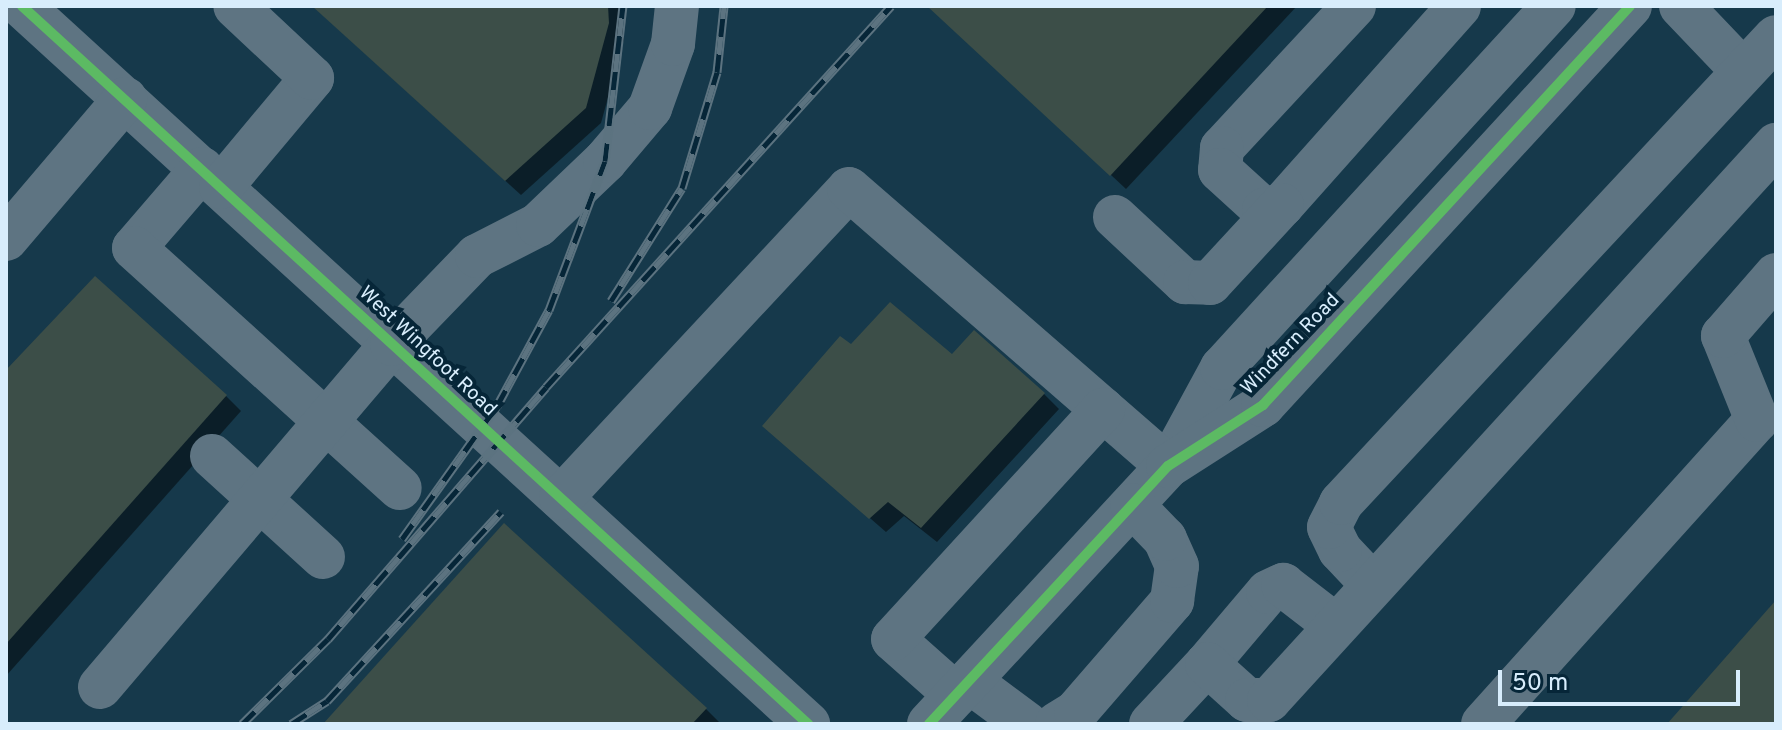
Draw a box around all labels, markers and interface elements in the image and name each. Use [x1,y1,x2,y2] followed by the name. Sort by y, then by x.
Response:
[353,282,501,422] street label: West Wingfoot Road
[1237,289,1345,401] street label: Windfern Road
[1502,654,1744,704] scale bar
[1512,669,1568,699] text: 50 m

